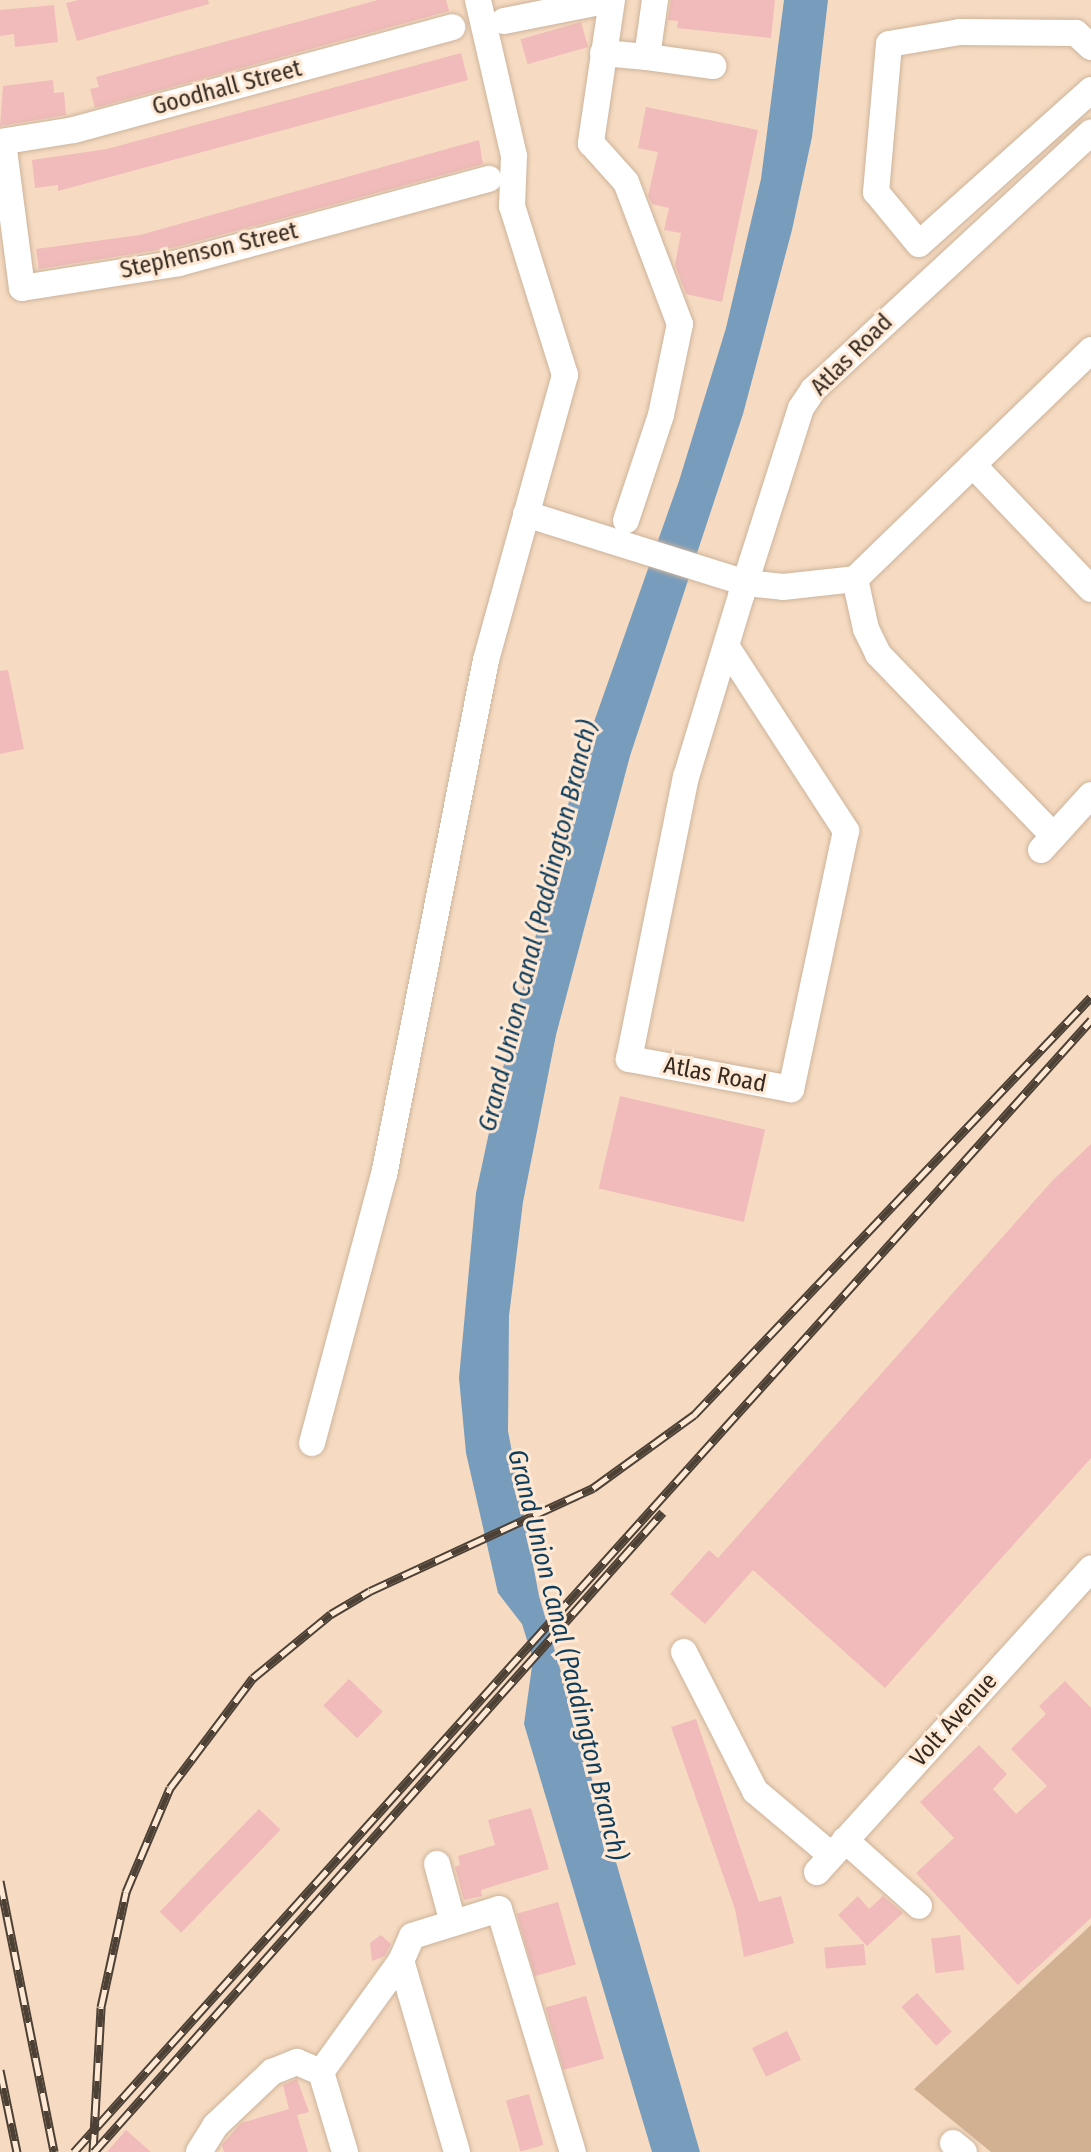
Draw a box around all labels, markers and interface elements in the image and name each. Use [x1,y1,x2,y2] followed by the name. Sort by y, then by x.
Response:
[149,54,305,122] street label: Goodhall Street
[117,217,301,285] street label: Stephenson Street
[805,308,899,402] street label: Atlas Road
[472,717,604,1135] water label: Grand Union Canal (Paddington Branch)
[661,1051,769,1099] street label: Atlas Road
[501,1446,633,1864] water label: Grand Union Canal (Paddington Branch)
[904,1667,1004,1773] street label: Volt Avenue

